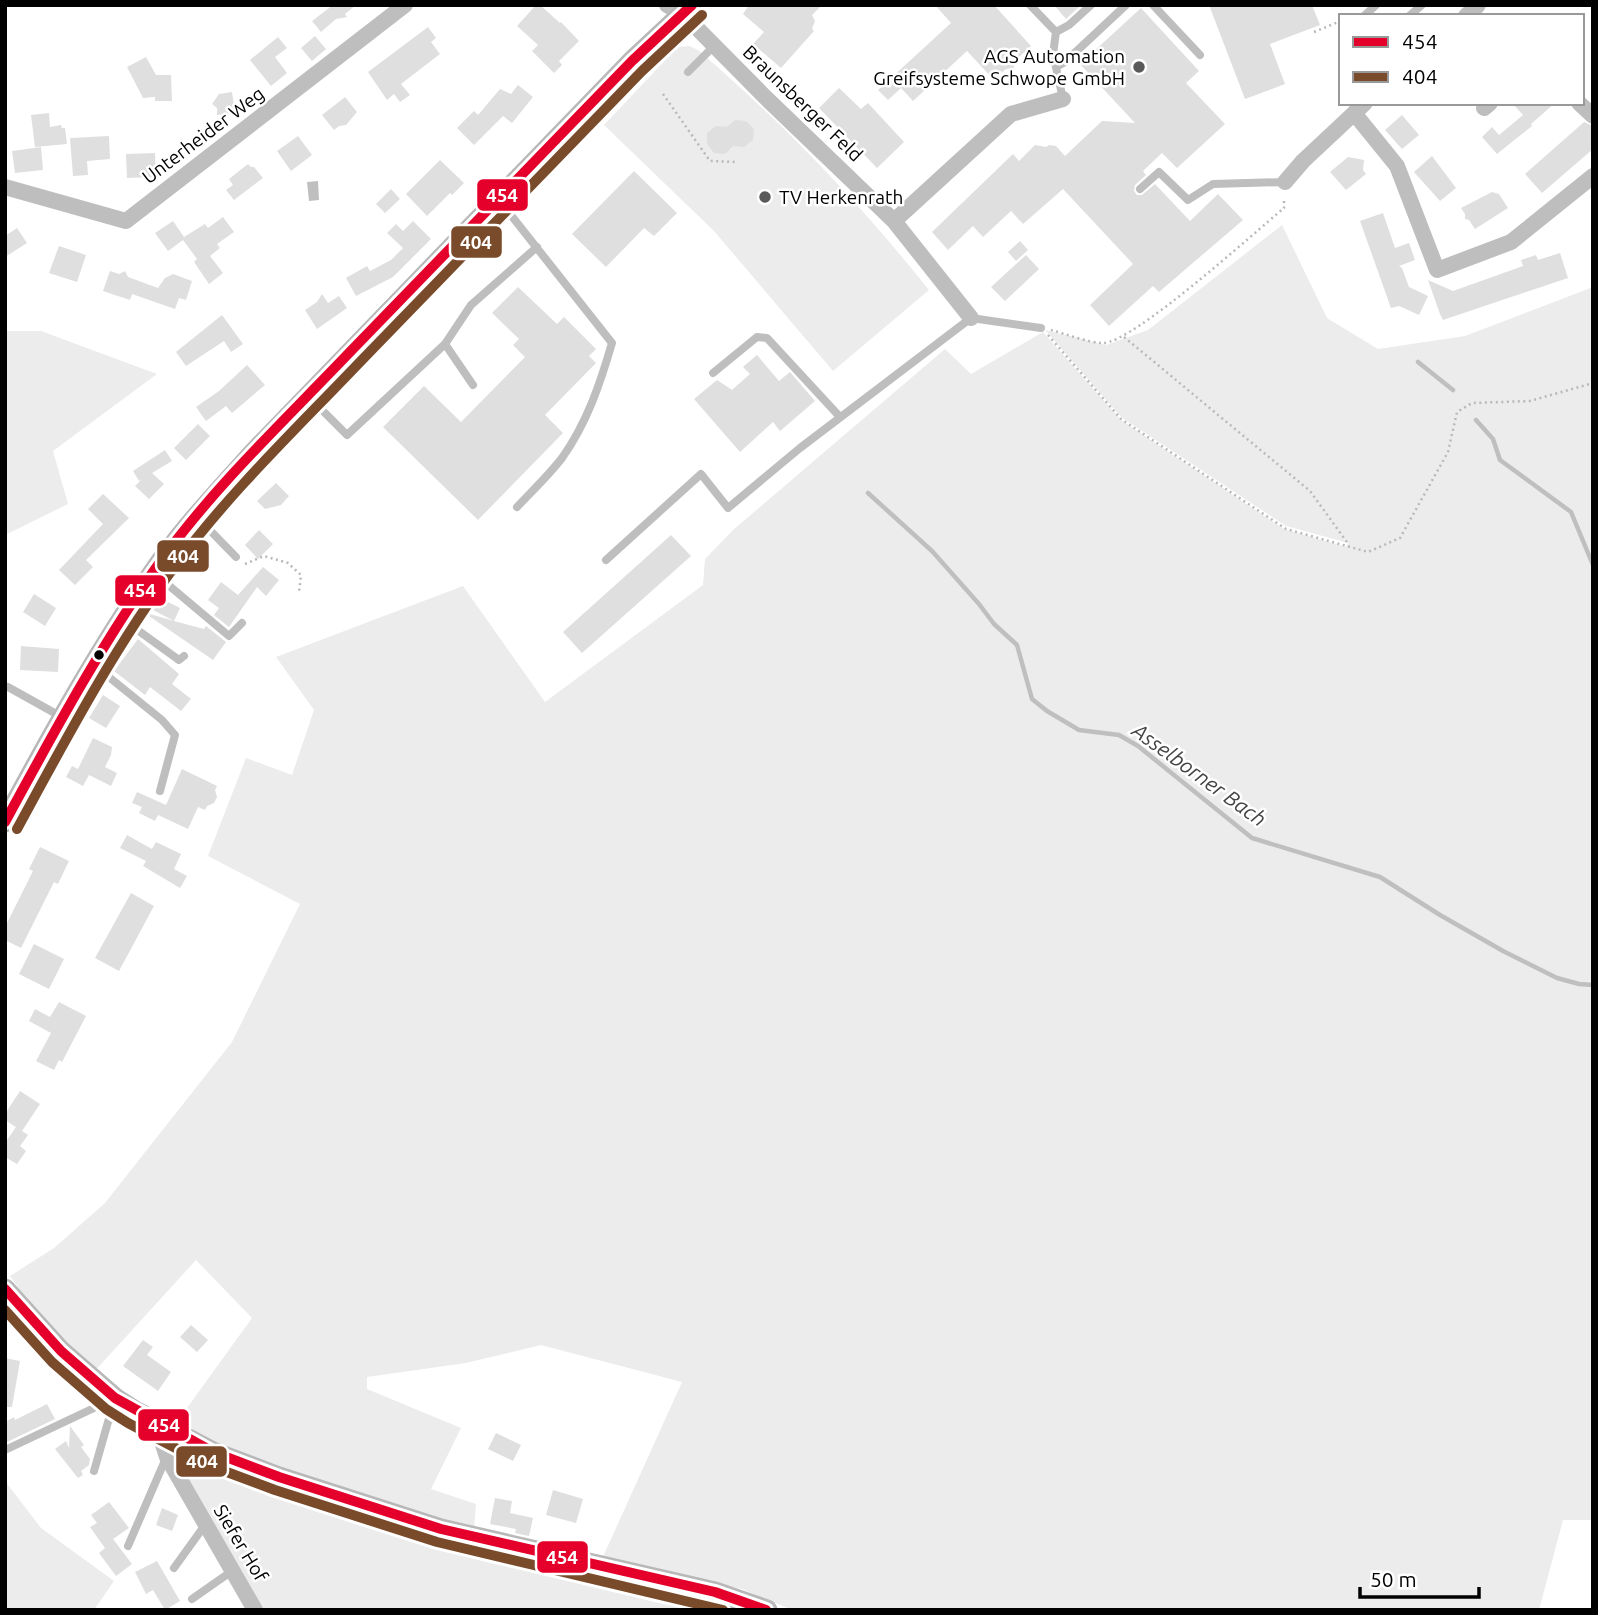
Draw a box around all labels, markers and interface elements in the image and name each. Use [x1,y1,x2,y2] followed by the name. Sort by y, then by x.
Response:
[1339,14,1584,105] legend
[1402,29,1438,53] text: 454
[739,40,867,166] street label: Braunsberger Feld
[873,45,1125,89] place label: AGS Automation Greifsysteme Schwope GmbH
[1131,59,1147,75] marker: AGS Automation Greifsysteme Schwope GmbH
[1402,64,1438,88] text: 404
[138,82,268,188] street label: Unterheider Weg
[476,178,529,212] line badge: 454
[486,184,518,206] text: 454
[779,186,903,208] place label: TV Herkenrath
[757,189,773,205] marker: TV Herkenrath
[450,225,503,259] line badge: 404
[460,231,492,253] text: 404
[156,539,210,573] line badge: 404
[167,545,199,567] text: 404
[114,574,167,607] line badge: 454
[124,579,156,601] text: 454
[92,648,106,662] unlabelled marker
[1127,717,1271,831] water label: Asselborner Bach
[137,1408,190,1442] line badge: 454
[148,1414,180,1436] text: 454
[175,1445,228,1478] line badge: 404
[186,1450,218,1472] text: 404
[209,1501,273,1586] street label: Siefer Hof
[536,1540,589,1574] line badge: 454
[546,1546,578,1568] text: 454
[1360,1556,1479,1600] scale bar
[1370,1567,1417,1591] text: 50 m

